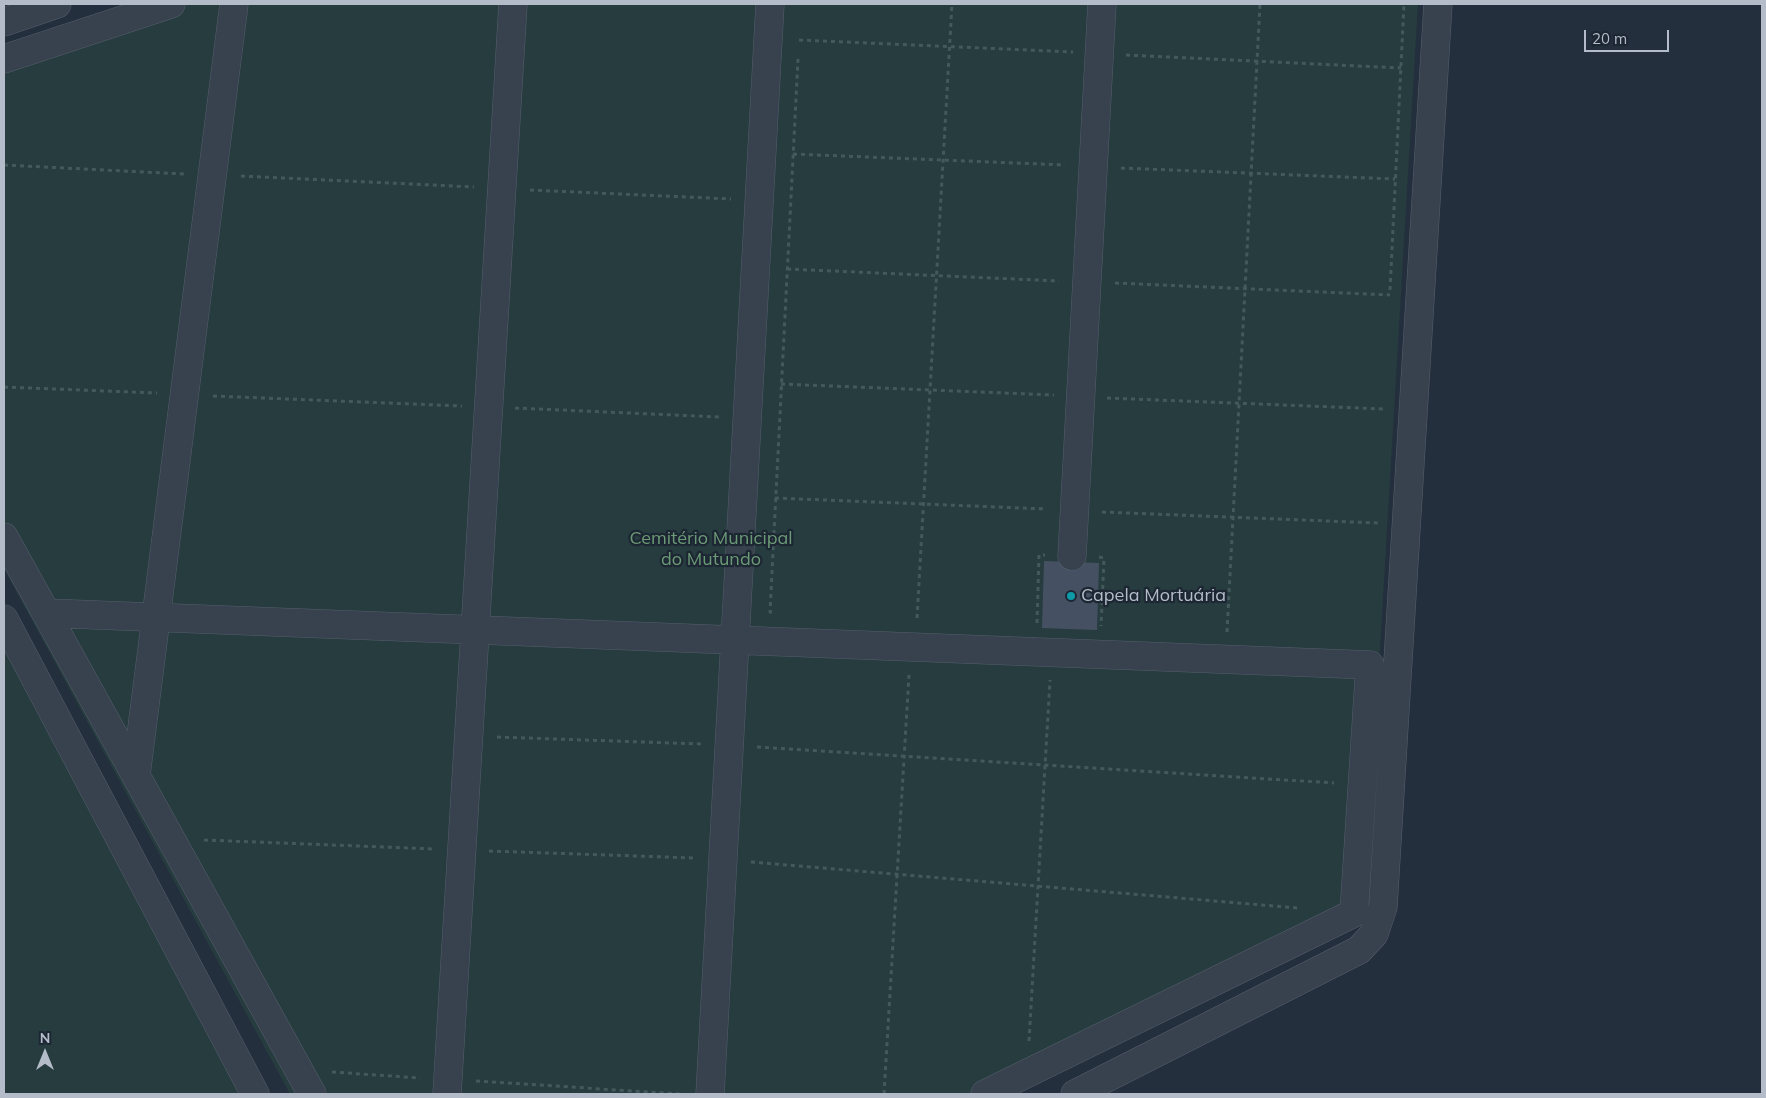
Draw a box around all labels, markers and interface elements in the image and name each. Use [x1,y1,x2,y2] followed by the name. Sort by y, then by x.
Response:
[1586,20,1671,52] scale bar
[1592,29,1627,48] text: 20 m
[629,528,793,570] park label: Cemitério Municipal do Mutundo
[1081,585,1226,607] place label: Capela Mortuária
[1065,590,1077,602] marker: Capela Mortuária
[20,1028,70,1078] north arrow
[40,1029,50,1047] text: N

